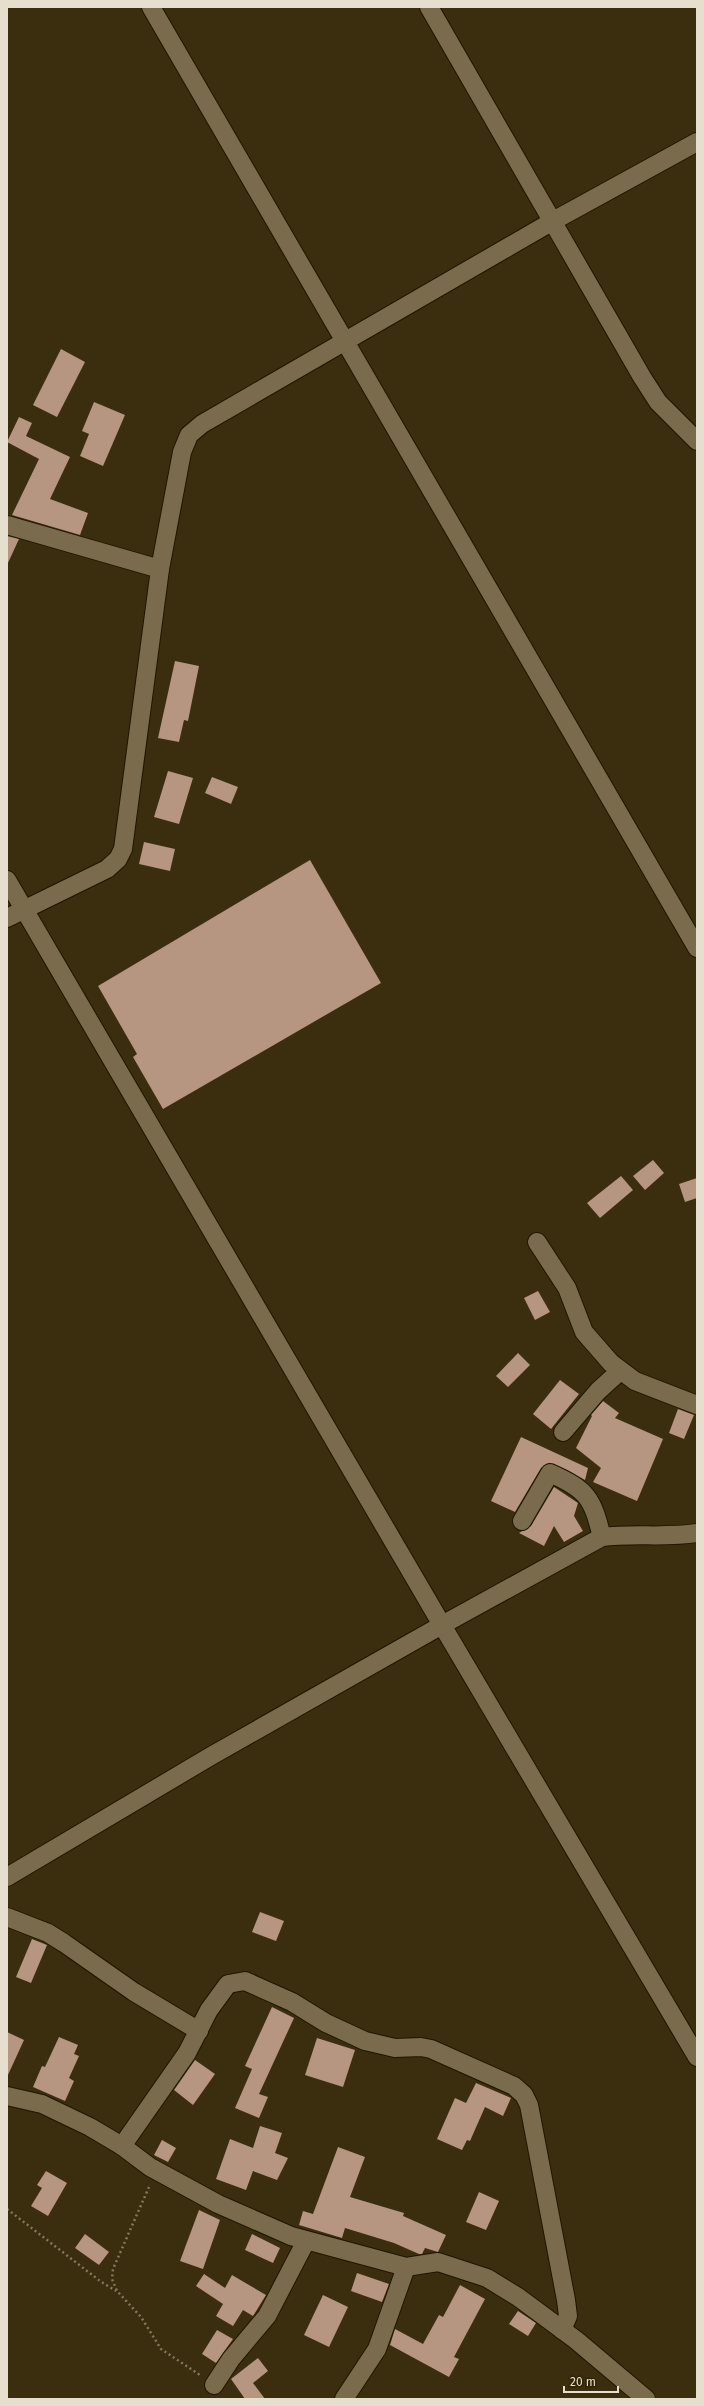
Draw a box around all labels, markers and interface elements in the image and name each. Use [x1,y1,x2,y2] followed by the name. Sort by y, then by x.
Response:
[564,2368,618,2394] scale bar
[570,2375,596,2389] text: 20 m

